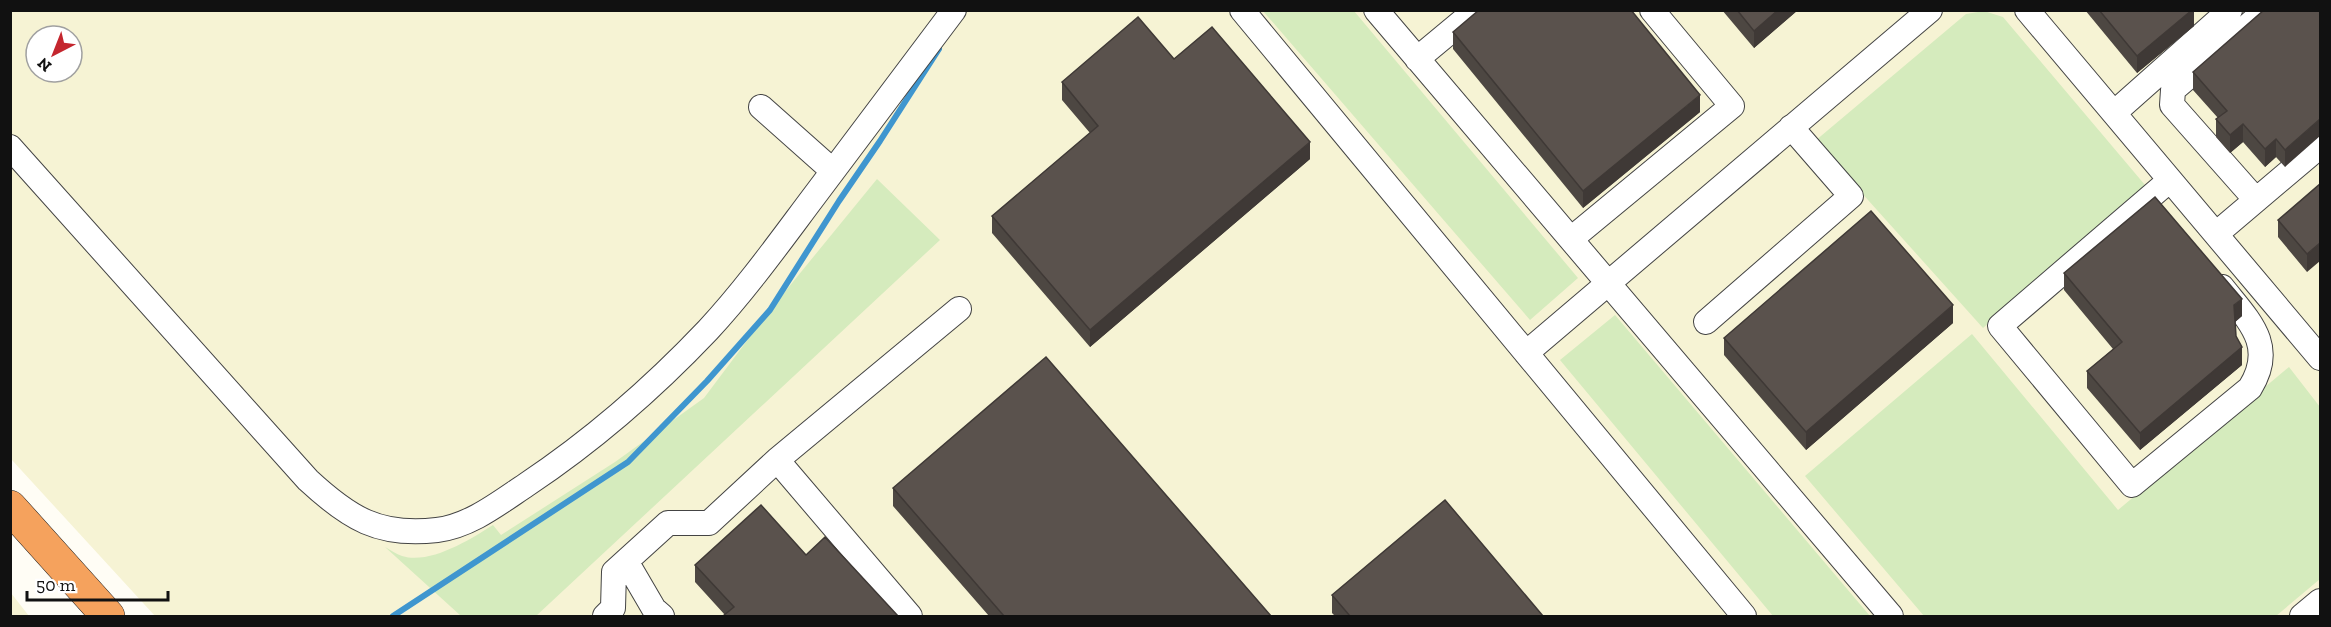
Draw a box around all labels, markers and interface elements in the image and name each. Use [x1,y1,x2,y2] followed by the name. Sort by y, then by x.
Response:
[24,24,84,84] north arrow
[33,54,55,76] text: N
[27,564,168,602] scale bar
[36,574,76,596] text: 50 m

